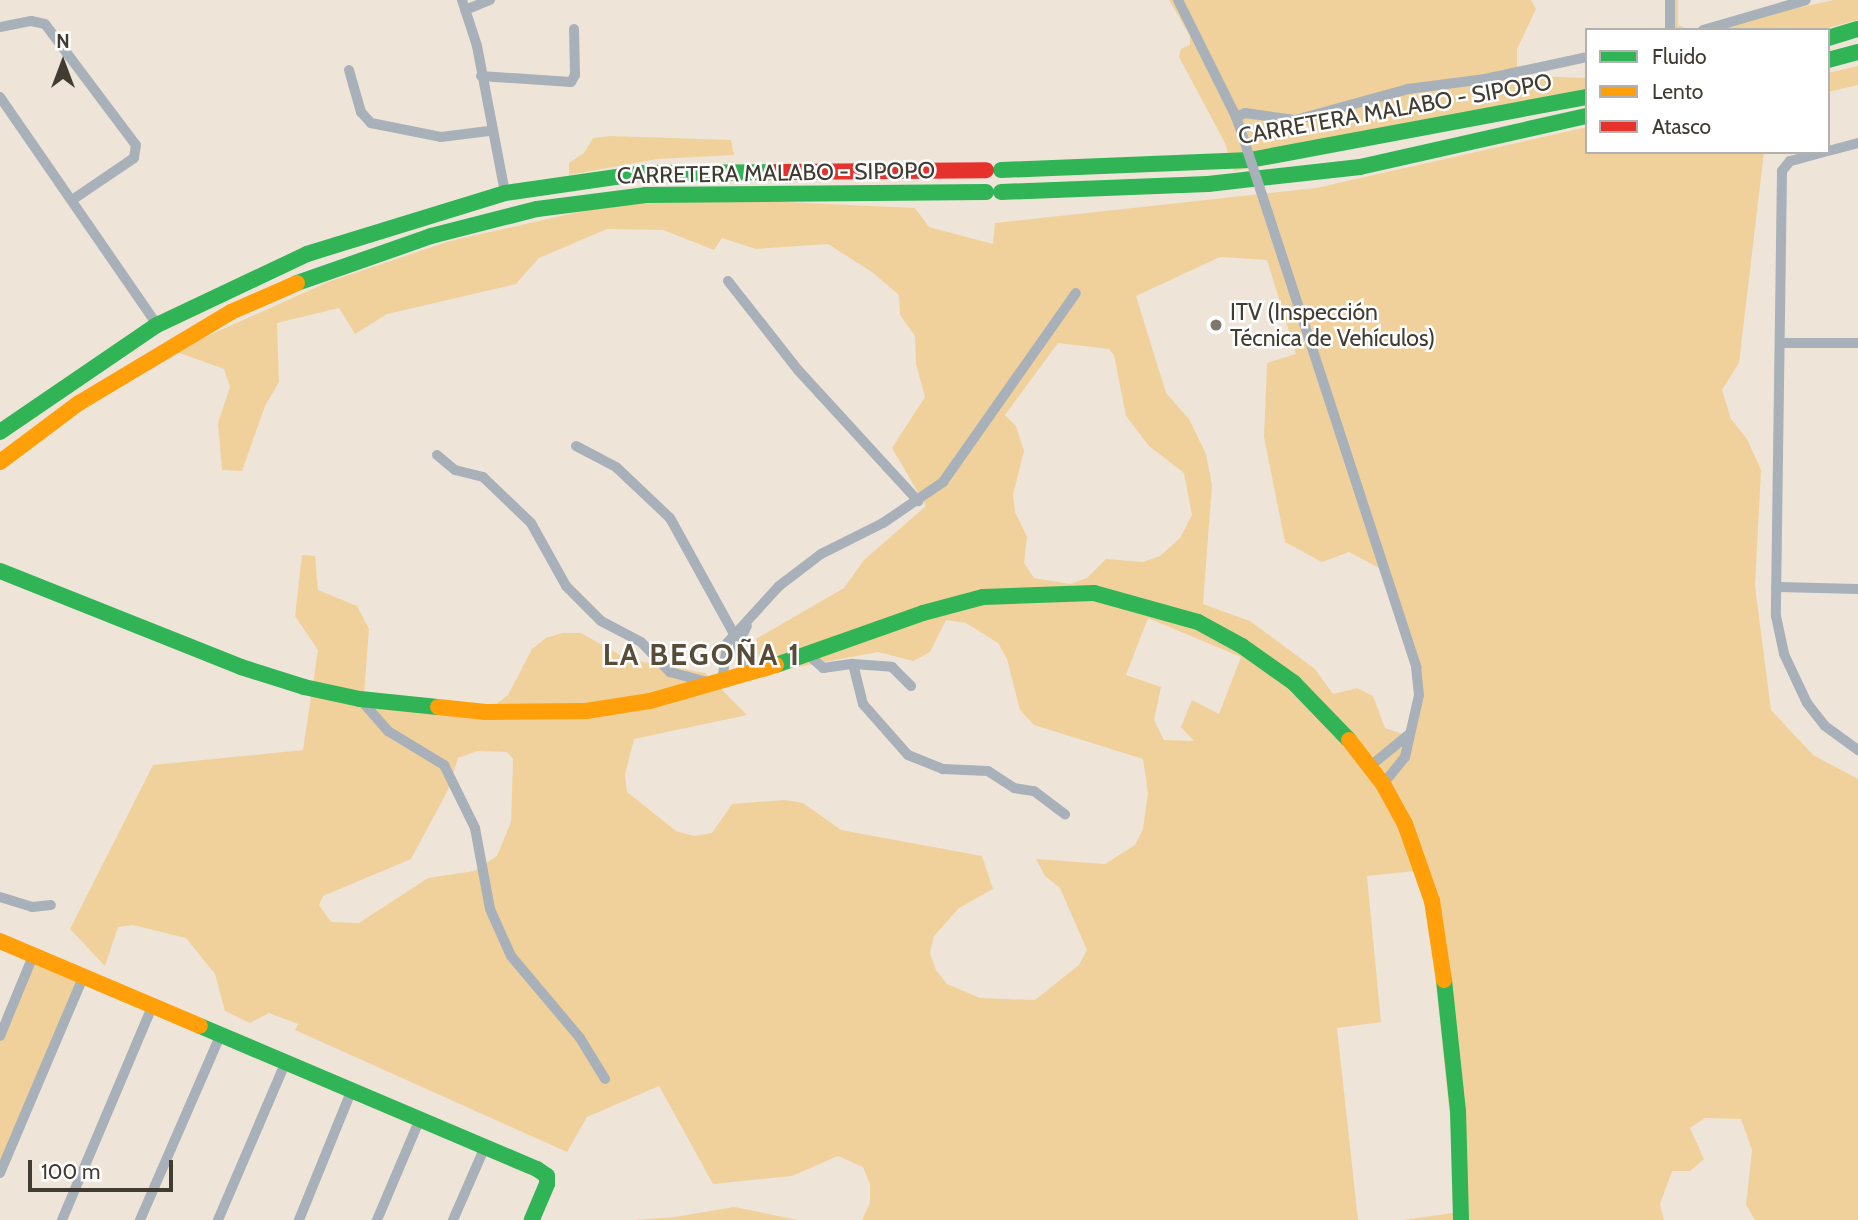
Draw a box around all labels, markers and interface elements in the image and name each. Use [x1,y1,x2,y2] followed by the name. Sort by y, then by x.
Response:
[28,28,98,98] north arrow
[1585,28,1830,154] legend
[56,30,70,53] text: N
[1652,44,1707,69] text: Fluido
[1236,68,1554,150] street label: CARRETERA MALABO - SIPOPO
[1652,79,1703,104] text: Lento
[1652,114,1711,139] text: Atasco
[617,156,935,190] street label: CARRETERA MALABO - SIPOPO
[1230,298,1435,352] place label: ITV (Inspección Técnica de Vehículos)
[1208,317,1224,333] marker: ITV (Inspección Técnica de Vehículos)
[604,637,800,673] district label: LA BEGOÑA 1
[32,1146,177,1190] scale bar
[41,1159,100,1184] text: 100 m

